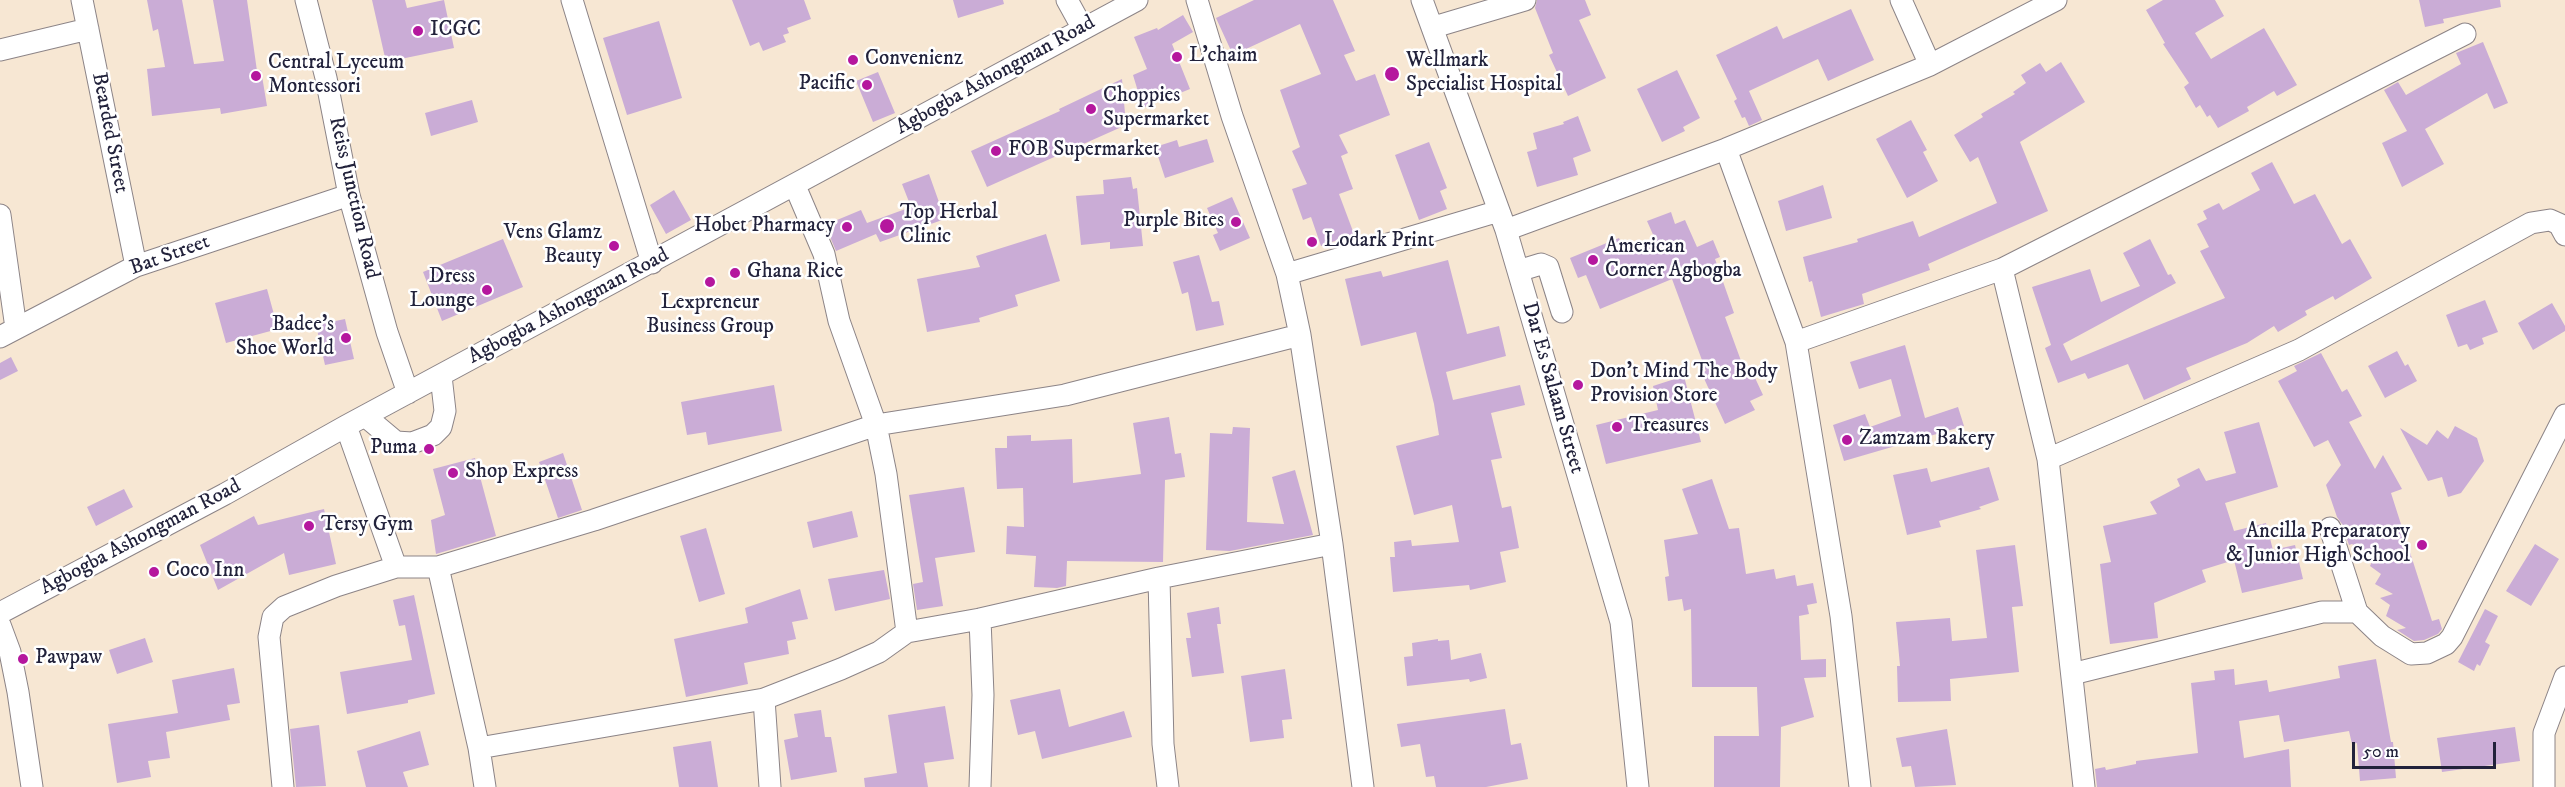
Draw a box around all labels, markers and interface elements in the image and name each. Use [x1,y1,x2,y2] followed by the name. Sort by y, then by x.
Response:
[892,11,1100,141] street label: Agbogba Ashongman Road
[430,18,481,44] place label: ICGC
[411,24,425,38] marker: ICGC
[1189,44,1258,70] place label: L’chaim
[865,47,963,73] place label: Convenienz
[1406,49,1562,99] place label: Wellmark Specialist Hospital
[1170,50,1184,64] marker: L’chaim
[268,51,404,101] place label: Central Lyceum Montessori
[846,53,860,67] marker: Convenienz
[1383,65,1401,83] marker: Wellmark Specialist Hospital
[249,69,263,83] marker: Central Lyceum Montessori
[85,70,133,196] street label: Bearded Street
[799,72,855,98] place label: Pacific
[860,78,874,92] marker: Pacific
[1103,84,1209,134] place label: Choppies Supermarket
[1084,102,1098,116] marker: Choppies Supermarket
[322,114,384,282] street label: Reiss Junction Road
[1008,138,1160,164] place label: FOB Supermarket
[989,144,1003,158] marker: FOB Supermarket
[900,201,998,251] place label: Top Herbal Clinic
[1123,209,1224,235] place label: Purple Bites
[694,214,835,240] place label: Hobet Pharmacy
[1229,215,1243,229] marker: Purple Bites
[878,217,896,235] marker: Top Herbal Clinic
[840,220,854,234] marker: Hobet Pharmacy
[504,221,602,271] place label: Vens Glamz Beauty
[1324,229,1434,255] place label: Lodark Print
[127,230,213,282] street label: Bat Street
[1305,235,1319,249] marker: Lodark Print
[1605,235,1741,285] place label: American Corner Agbogba
[607,239,621,253] marker: Vens Glamz Beauty
[464,243,674,371] street label: Agbogba Ashongman Road
[1586,253,1600,267] marker: American Corner Agbogba
[747,260,843,286] place label: Ghana Rice
[410,265,475,315] place label: Dress Lounge
[728,266,742,280] marker: Ghana Rice
[703,275,717,289] marker: Lexpreneur Business Group
[480,283,494,297] marker: Dress Lounge
[646,291,774,341] place label: Lexpreneur Business Group
[1515,299,1589,477] street label: Dar Es Salaam Street
[236,313,334,363] place label: Badee's Shoe World
[339,331,353,345] marker: Badee's Shoe World
[1590,360,1777,410] place label: Don't Mind The Body Provision Store
[1571,378,1585,392] marker: Don't Mind The Body Provision Store
[1629,414,1709,440] place label: Treasures
[1610,420,1624,434] marker: Treasures
[1859,427,1994,453] place label: Zamzam Bakery
[1840,433,1854,447] marker: Zamzam Bakery
[370,436,417,462] place label: Puma
[422,442,436,456] marker: Puma
[465,460,578,486] place label: Shop Express
[446,466,460,480] marker: Shop Express
[36,474,246,602] street label: Agbogba Ashongman Road
[321,513,413,539] place label: Tersy Gym
[302,519,316,533] marker: Tersy Gym
[2226,520,2410,570] place label: Ancilla Preparatory & Junior High School
[2415,538,2429,552] marker: Ancilla Preparatory & Junior High School
[166,559,245,585] place label: Coco Inn
[147,565,161,579] marker: Coco Inn
[35,646,102,672] place label: Pawpaw
[16,652,30,666] marker: Pawpaw
[2355,730,2499,768] scale bar
[2363,741,2399,763] text: 50 m

